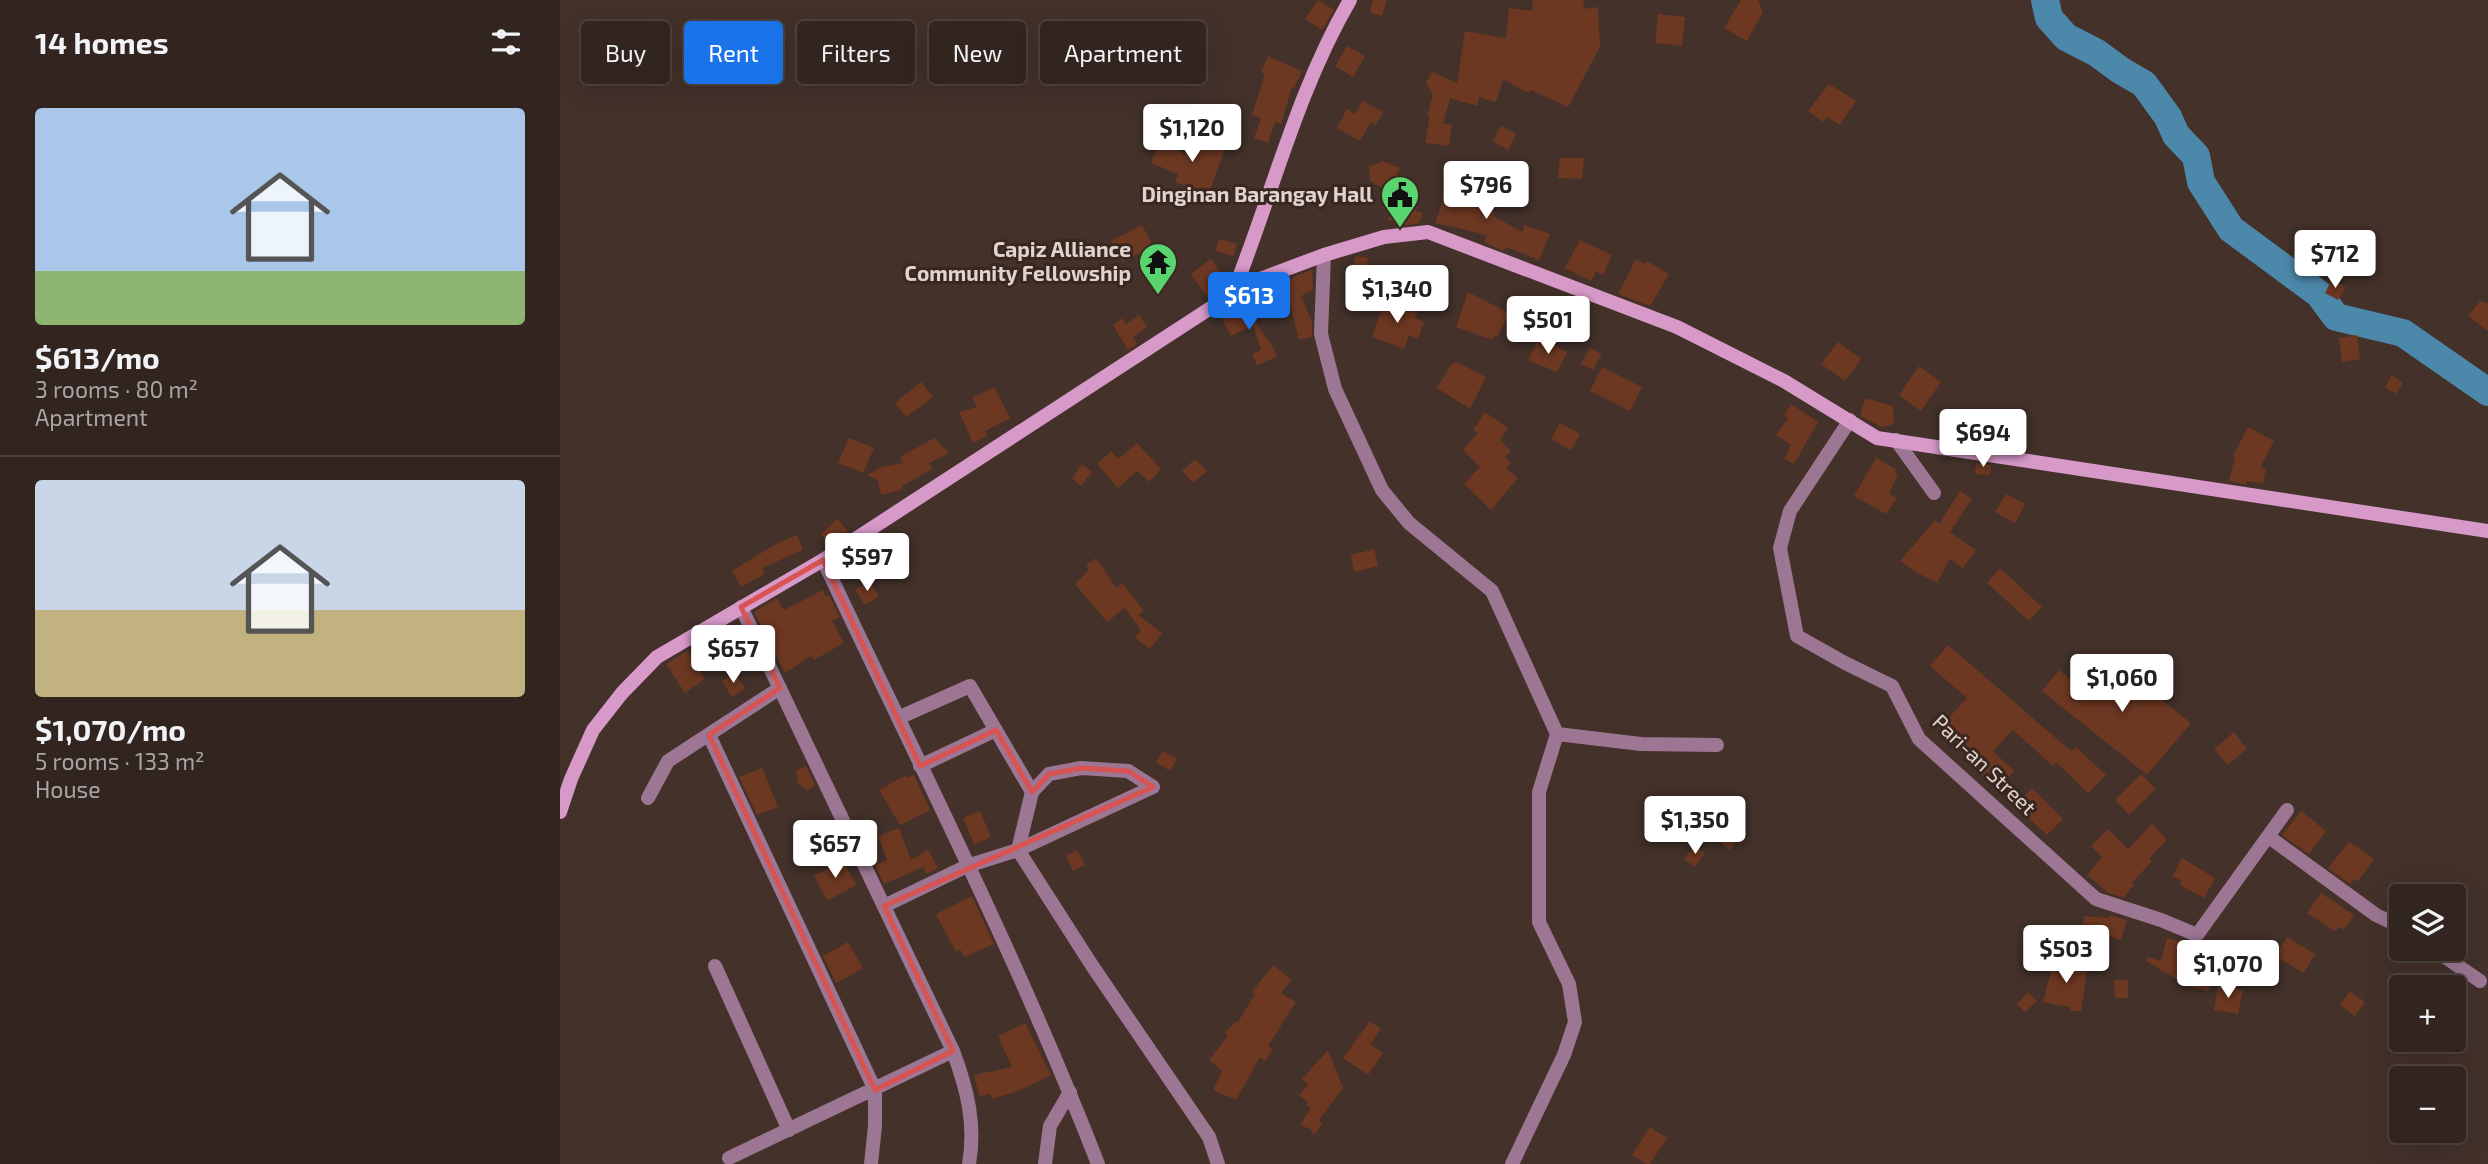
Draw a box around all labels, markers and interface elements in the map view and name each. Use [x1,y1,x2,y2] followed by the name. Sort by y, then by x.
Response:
[581,21,670,84] chip: Buy
[684,21,783,84] chip: Rent
[797,21,915,84] chip: Filters
[929,21,1026,84] chip: New
[1040,21,1206,84] chip: Apartment
[487,23,525,61] icon: filters
[35,24,169,60] text: 14 homes
[1135,104,1249,164] pin: $1,120
[1159,113,1225,141] text: $1,120
[217,154,343,280] icon: home
[1445,162,1527,221] pin: $796
[1460,170,1512,198] text: $796
[1379,174,1421,229] public building icon: Dinginan Barangay Hall
[1141,181,1373,207] place label: Dinginan Barangay Hall
[2294,230,2376,290] pin: $712
[905,236,1131,286] place label: Capiz Alliance Community Fellowship
[2311,239,2359,267] text: $712
[1137,241,1179,296] temple icon: Capiz Alliance Community Fellowship
[1340,266,1454,325] pin: $1,340
[1208,272,1290,332] pin: $613
[1361,274,1433,302] text: $1,340
[1224,281,1274,309] text: $613
[1507,296,1589,356] pin: $501
[1523,305,1573,333] text: $501
[35,339,160,375] text: $613/mo
[35,375,198,403] text: 3 rooms · 80 m²
[35,403,148,431] text: Apartment
[1942,410,2024,469] pin: $694
[1955,418,2011,446] text: $694
[217,526,343,652] icon: home
[826,534,908,593] pin: $597
[841,542,893,570] text: $597
[692,626,774,685] pin: $657
[707,634,759,662] text: $657
[2065,654,2179,714] pin: $1,060
[2086,663,2158,691] text: $1,060
[1928,709,2042,819] street label: Pari-an Street
[35,711,186,747] text: $1,070/mo
[35,747,205,775] text: 5 rooms · 133 m²
[35,775,101,803] text: House
[1638,796,1752,856] pin: $1,350
[1660,805,1730,833] text: $1,350
[794,820,876,880] pin: $657
[809,829,861,857] text: $657
[2389,884,2466,1143] map controls
[2389,884,2466,961] button: layers
[2025,926,2107,985] pin: $503
[2039,934,2093,962] text: $503
[2171,940,2285,1000] pin: $1,070
[2193,949,2263,977] text: $1,070
[2389,975,2466,1052] button: +
[2389,1066,2466,1143] button: −

